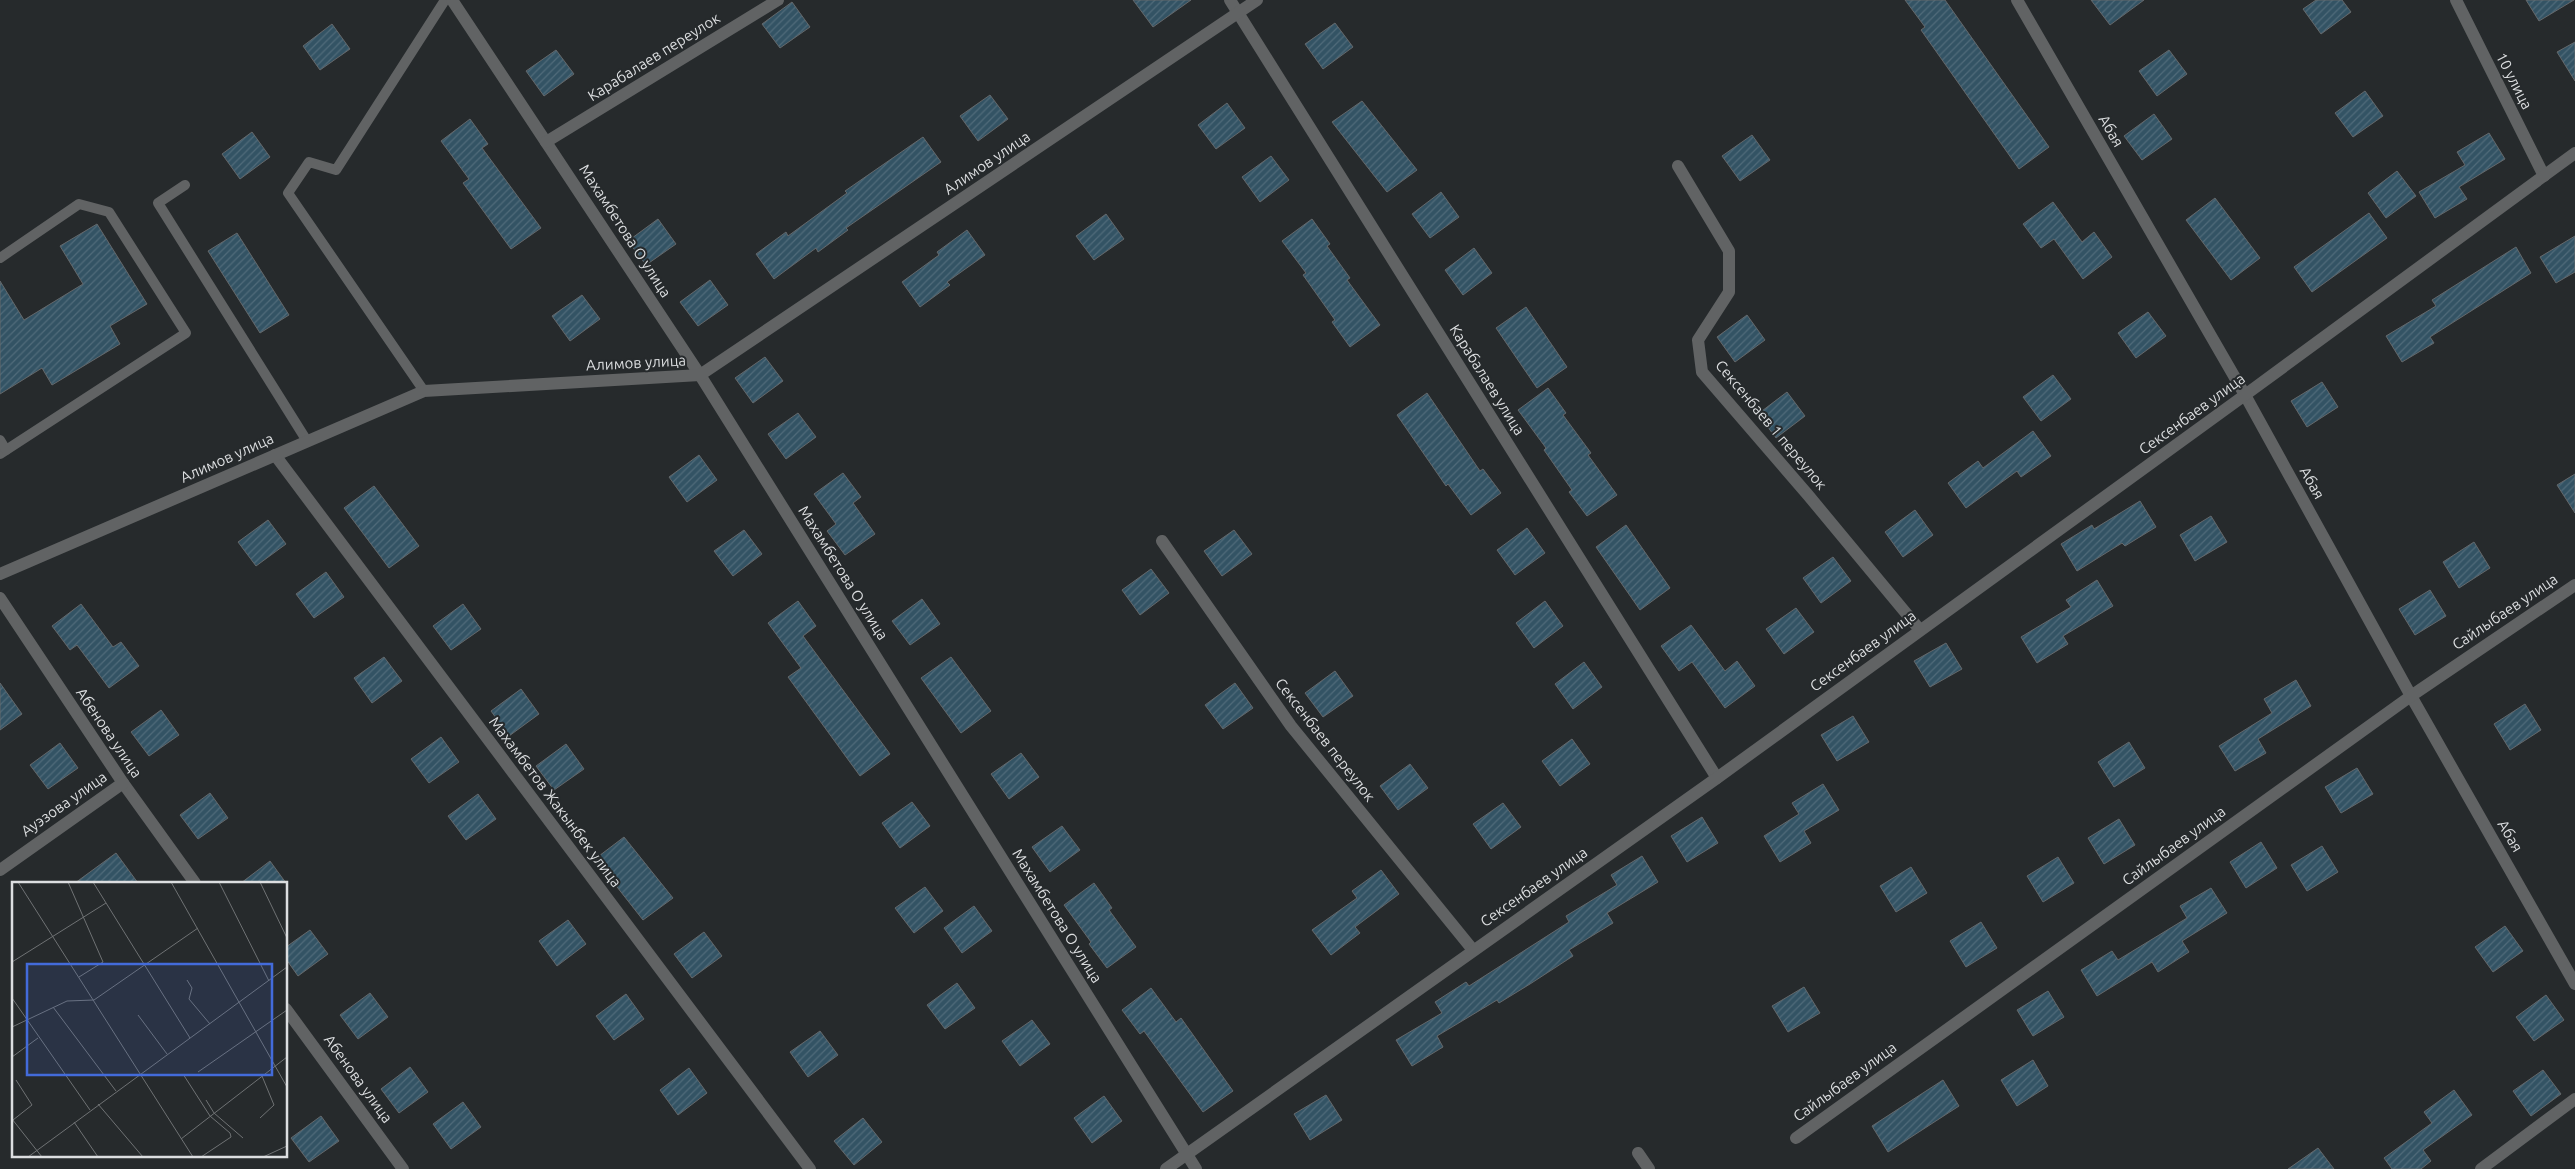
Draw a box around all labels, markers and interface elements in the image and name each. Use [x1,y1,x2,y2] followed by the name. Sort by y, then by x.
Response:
[585,9,723,104] street label: Карабалаев переулок
[2493,50,2536,112] street label: 10 улица
[2095,112,2127,150] street label: Абая
[940,128,1033,198] street label: Алимов улица
[576,161,675,300] street label: Махамбетова О улица
[1446,321,1528,438] street label: Карабалаев улица
[585,351,686,374] street label: Алимов улица
[1712,357,1831,493] street label: Сексенбаев 1 переулок
[2136,370,2248,458] street label: Сексенбаев улица
[178,429,276,486] street label: Алимов улица
[2297,464,2328,502] street label: Абая
[795,503,892,643] street label: Махамбетова О улица
[2449,570,2561,653] street label: Сайлыбаев улица
[1807,607,1919,695] street label: Сексенбаев улица
[1272,675,1379,805] street label: Сексенбаев переулок
[73,685,146,781] street label: Абенова улица
[486,713,625,890] street label: Махамбетов Жакынбек улица
[18,768,110,839] street label: Ауэзова улица
[2119,802,2229,889] street label: Сайлыбаев улица
[2494,817,2526,855] street label: Абая
[1477,843,1590,930] street label: Сексенбаев улица
[1009,846,1106,986] street label: Махамбетова О улица
[12,882,288,1156] inset map
[321,1031,396,1126] street label: Абенова улица
[1790,1038,1900,1125] street label: Сайлыбаев улица

